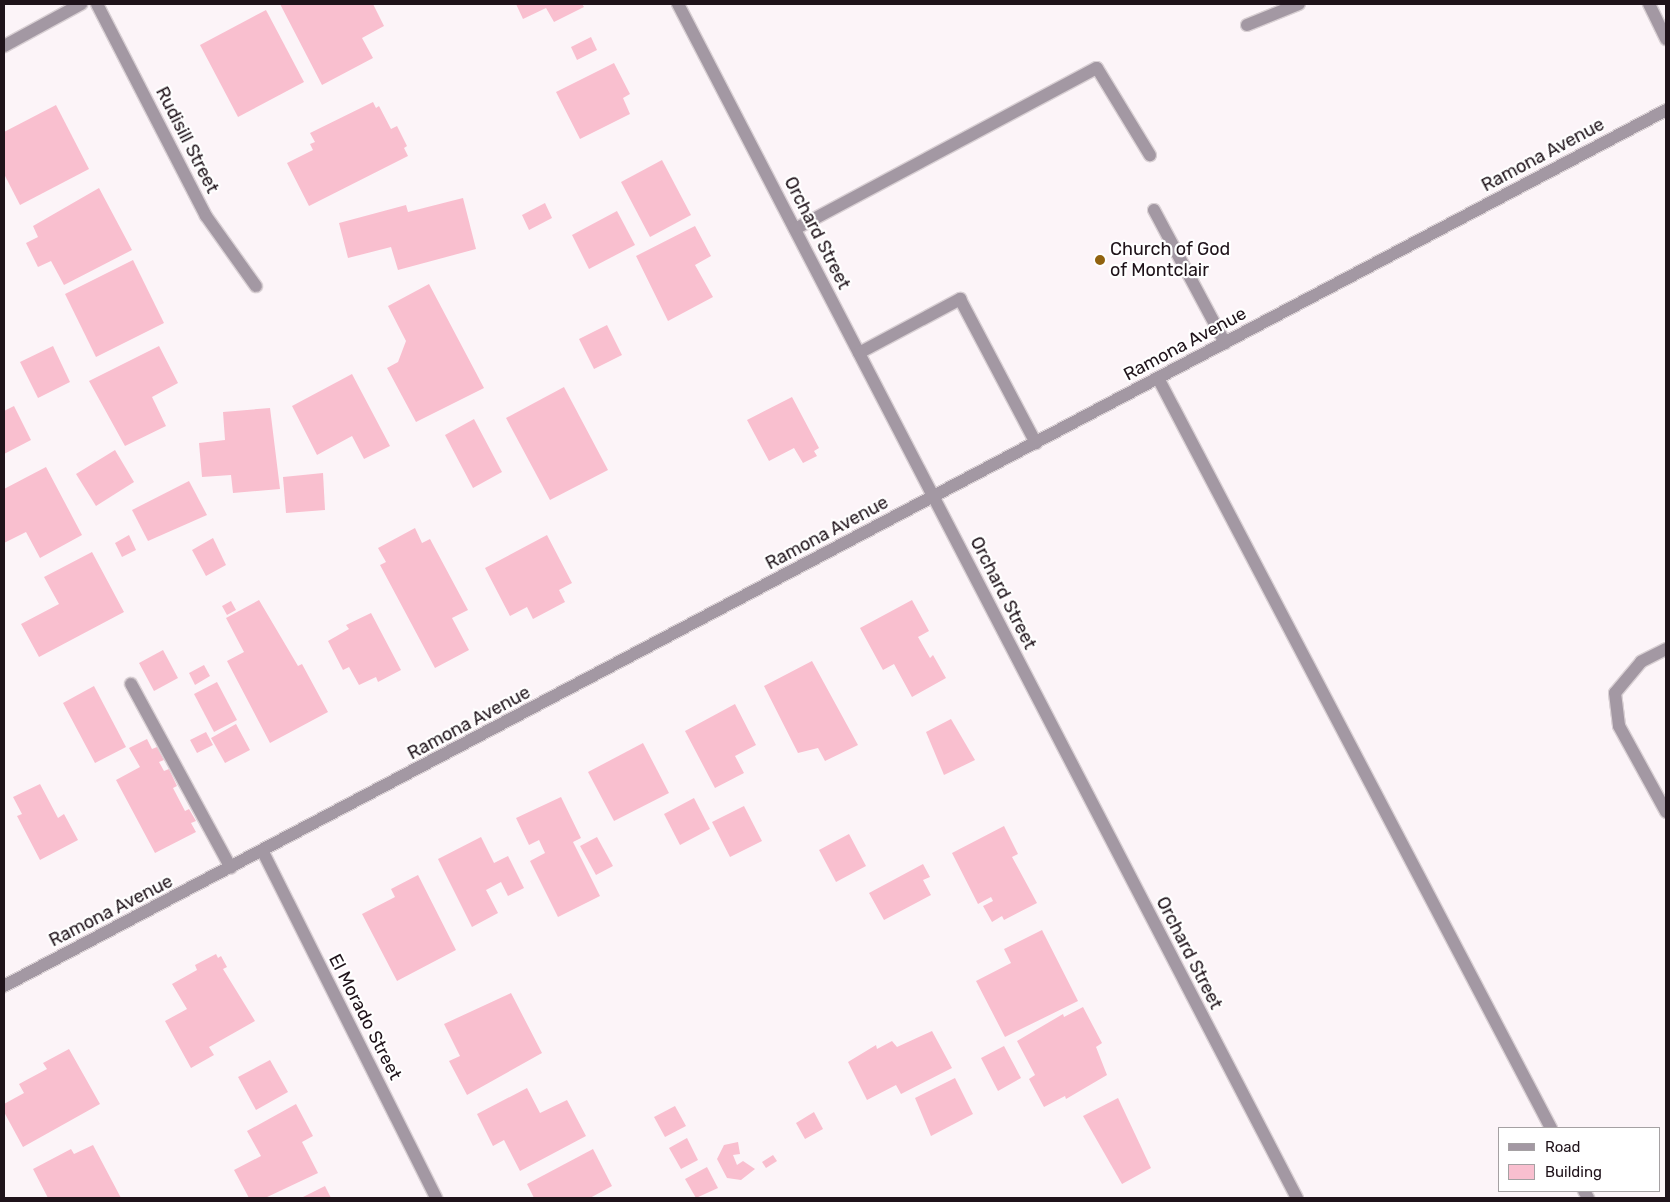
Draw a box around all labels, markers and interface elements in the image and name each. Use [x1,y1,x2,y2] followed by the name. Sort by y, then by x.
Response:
[151,83,223,197] street label: Rudisill Street
[1478,113,1608,197] street label: Ramona Avenue
[779,173,855,293] street label: Orchard Street
[1110,239,1231,282] place label: Church of God of Montclair
[1094,254,1106,266] marker: Church of God of Montclair
[1120,302,1250,386] street label: Ramona Avenue
[762,491,892,575] street label: Ramona Avenue
[965,533,1041,653] street label: Orchard Street
[404,681,534,765] street label: Ramona Avenue
[45,870,177,952] street label: Ramona Avenue
[1151,893,1227,1013] street label: Orchard Street
[324,950,406,1084] street label: El Morado Street
[1498,1127,1660,1192] legend
[1545,1138,1581,1156] text: Road
[1545,1163,1602,1181] text: Building

